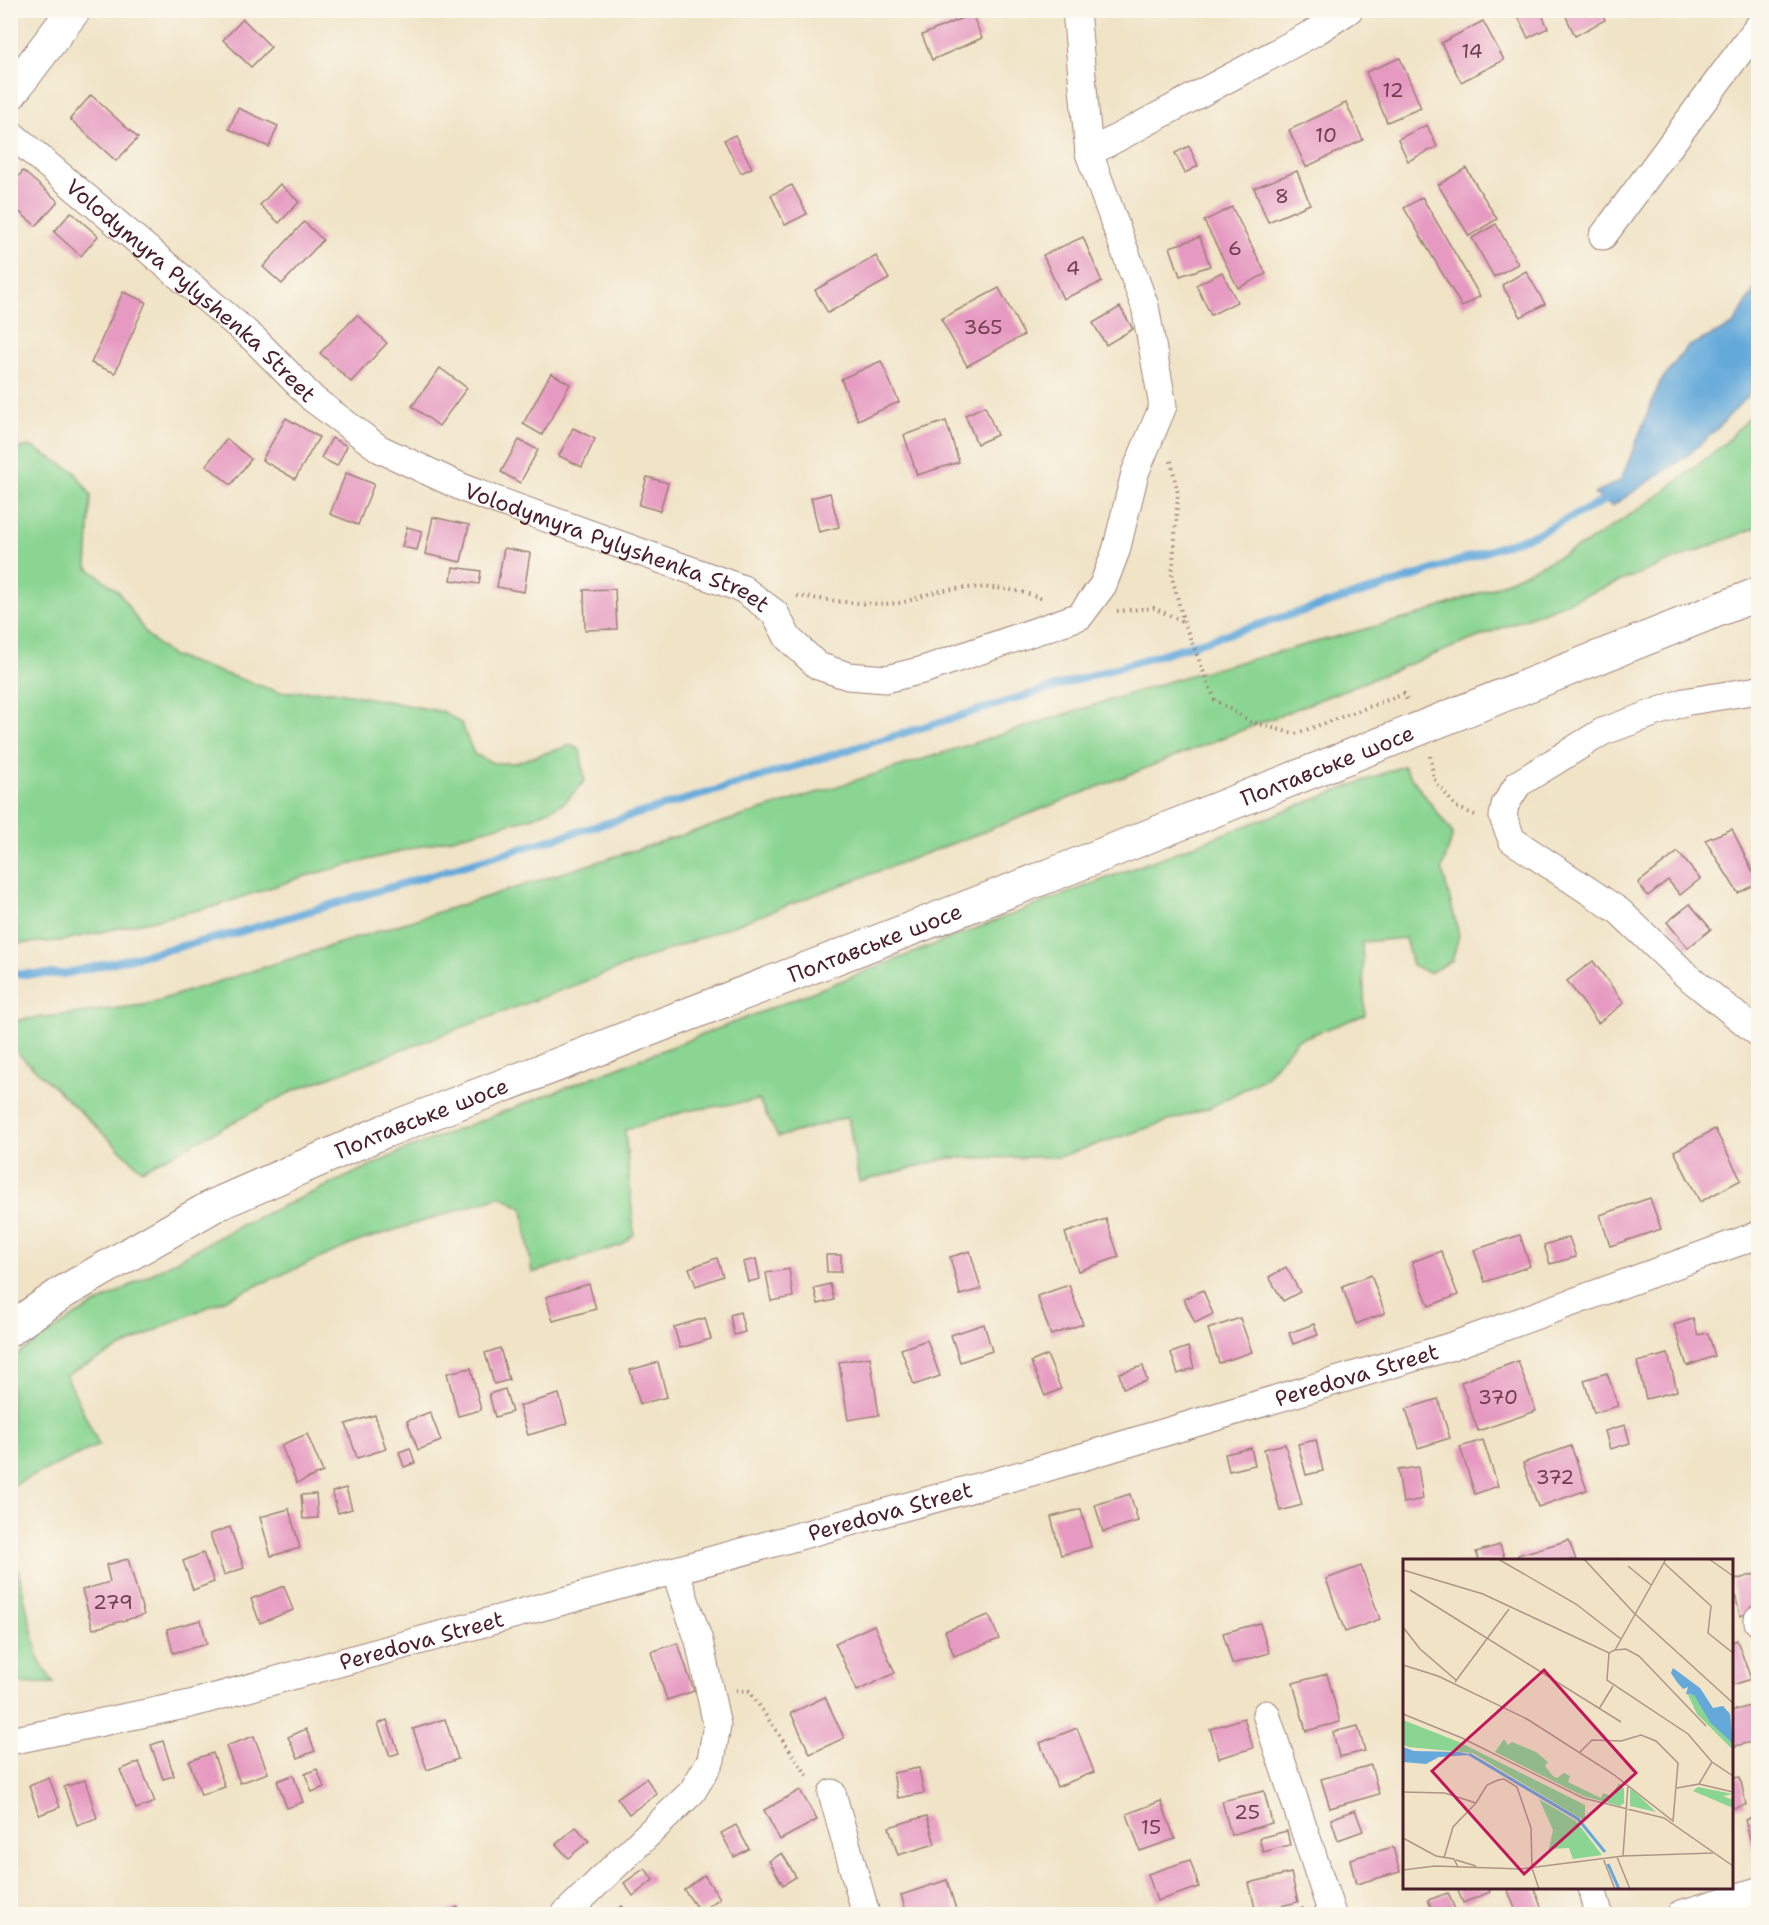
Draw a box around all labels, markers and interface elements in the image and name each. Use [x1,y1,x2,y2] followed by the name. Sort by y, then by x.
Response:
[1461,38,1483,64] house number: 14
[1382,77,1404,103] house number: 12
[1315,122,1337,148] house number: 10
[60,172,322,409] street label: Volodymyra Pylyshenka Street
[1275,183,1289,209] house number: 8
[1228,235,1242,261] house number: 6
[1066,255,1080,281] house number: 4
[964,314,1002,340] house number: 365
[460,476,775,619] street label: Volodymyra Pylyshenka Street
[1237,718,1418,813] street label: Полтавське шосе
[784,897,966,990] street label: Полтавське шосе
[331,1071,512,1166] street label: Полтавське шосе
[1271,1337,1442,1413] street label: Peredova Street
[1478,1384,1518,1410] house number: 370
[1536,1464,1574,1490] house number: 372
[805,1475,976,1548] street label: Peredova Street
[1403,1559,1733,1889] inset map
[93,1589,133,1615] house number: 279
[336,1604,507,1677] street label: Peredova Street
[1234,1799,1260,1825] house number: 25
[1141,1814,1161,1840] house number: 15

